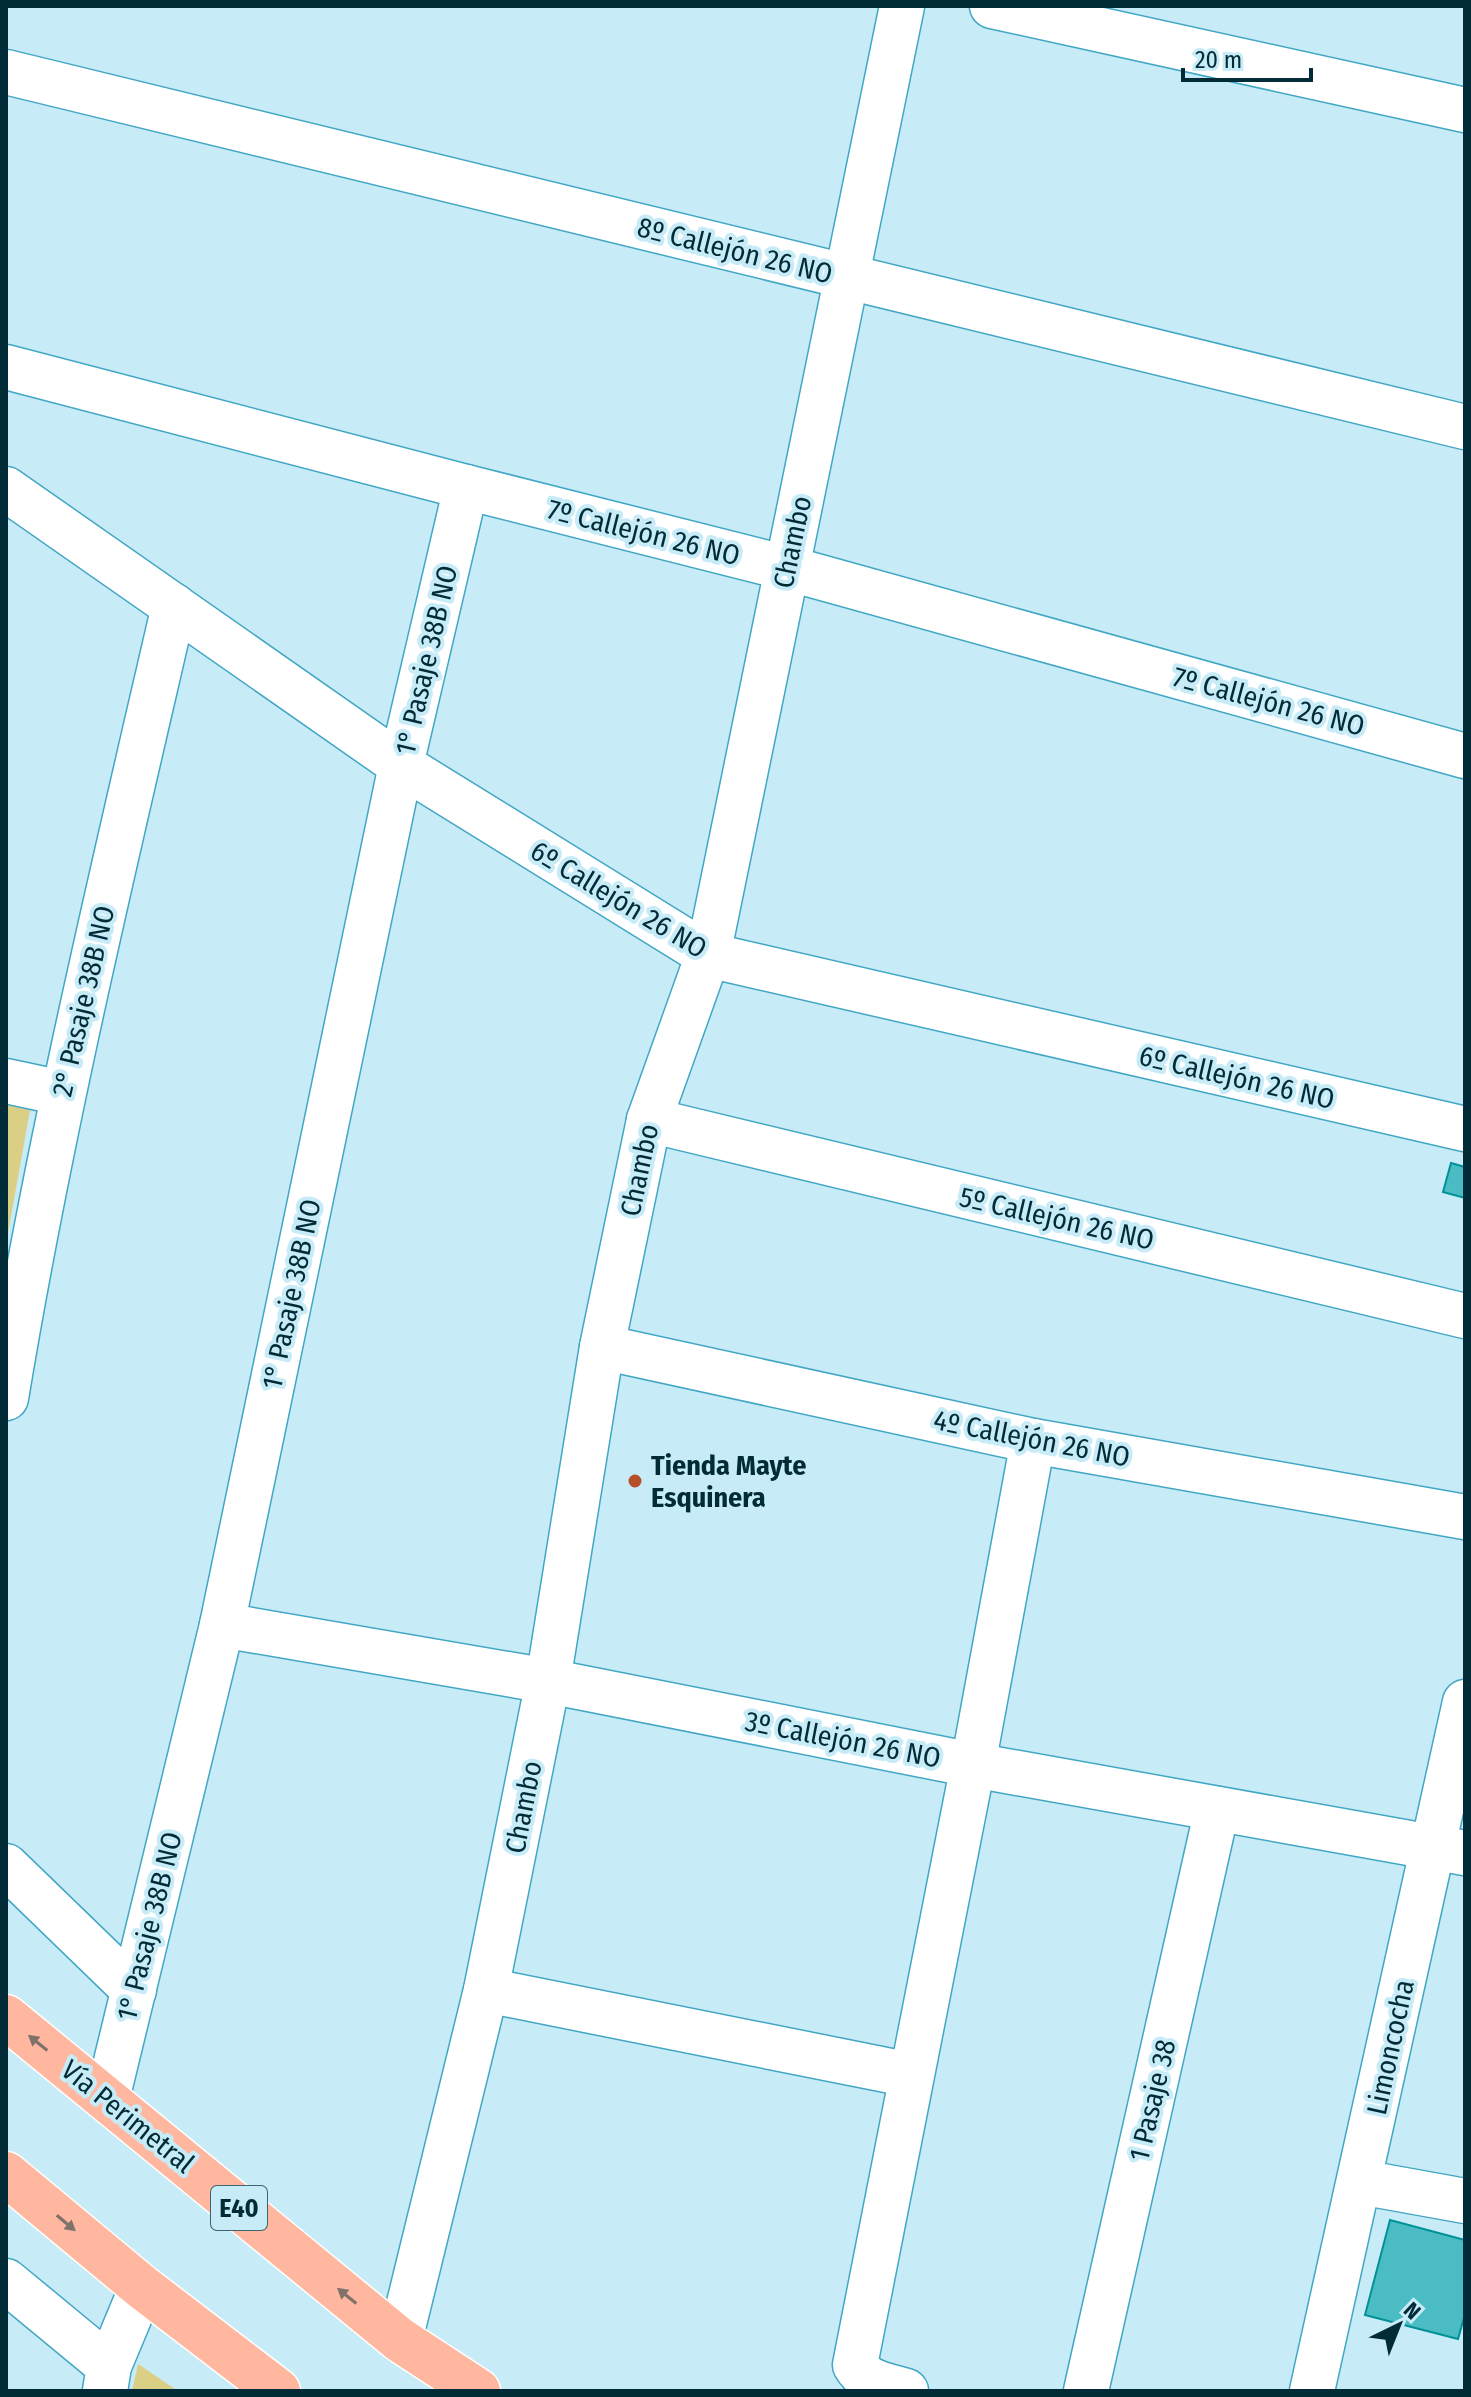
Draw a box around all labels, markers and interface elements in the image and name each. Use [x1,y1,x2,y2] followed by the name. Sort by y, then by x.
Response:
[1183,32,1311,82] scale bar
[1195,46,1242,74] text: 20 m
[634,210,836,291] street label: 8º Callejón 26 NO
[544,493,743,572] street label: 7º Callejón 26 NO
[767,493,818,591] street label: Chambo
[389,562,464,758] street label: 1° Pasaje 38B NO
[1169,660,1368,743] street label: 7º Callejón 26 NO
[525,834,713,965] street label: 6º Callejón 26 NO
[46,903,121,1100] street label: 2° Pasaje 38B NO
[1136,1039,1338,1116] street label: 6º Callejón 26 NO
[614,1121,665,1219] street label: Chambo
[956,1180,1157,1257] street label: 5º Callejón 26 NO
[255,1196,328,1392] street label: 1° Pasaje 38B NO
[931,1403,1133,1474] street label: 4º Callejón 26 NO
[651,1449,806,1514] place label: Tienda Mayte Esquinera
[626,1472,644,1490] marker: Tienda Mayte Esquinera
[742,1704,943,1775] street label: 3º Callejón 26 NO
[498,1758,549,1856] street label: Chambo
[110,1828,189,2024] street label: 1° Pasaje 38B NO
[1360,1977,1421,2118] street label: Limoncocha
[27,2034,48,2051] one-way arrow
[1123,2036,1182,2164] street label: 1 Pasaje 38
[55,2053,200,2180] street label: Vía Perimetral
[211,2186,267,2230] road number: E40
[56,2215,76,2231] one-way arrow
[1359,2285,1439,2365] north arrow
[337,2288,357,2305] one-way arrow
[1398,2296,1426,2325] text: N

